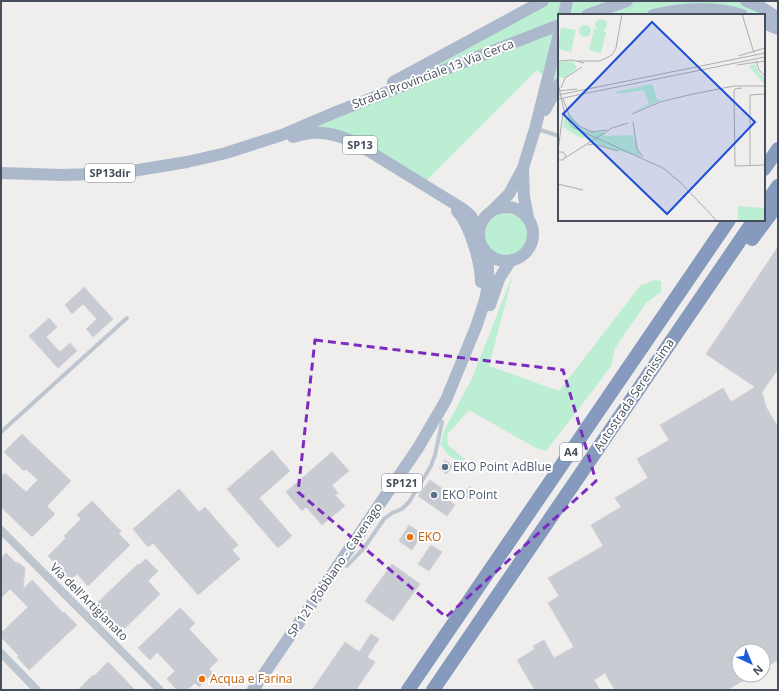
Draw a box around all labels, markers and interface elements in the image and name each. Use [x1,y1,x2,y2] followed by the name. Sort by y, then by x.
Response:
[558,14,765,221] inset map
[349,35,516,112] street label: Strada Provinciale 13 Via Cerca
[343,136,377,154] road number: SP13
[85,164,135,182] road number: SP13dir
[589,335,678,454] street label: Autostrada Serenissima
[560,443,582,461] road number: A4
[453,458,552,475] place label: EKO Point AdBlue
[440,462,450,472] marker: EKO Point AdBlue
[382,474,422,492] road number: SP121
[442,486,498,503] place label: EKO Point
[429,490,439,500] marker: EKO Point
[283,499,386,640] street label: SP 121 Pobbiano - Cavenago
[418,528,441,545] place label: EKO
[405,532,415,542] marker: EKO
[46,559,132,645] street label: Via dell'Artigianato
[731,643,771,683] north arrow
[750,662,767,679] text: N
[210,670,293,687] place label: Acqua e Farina
[197,674,207,684] marker: Acqua e Farina

